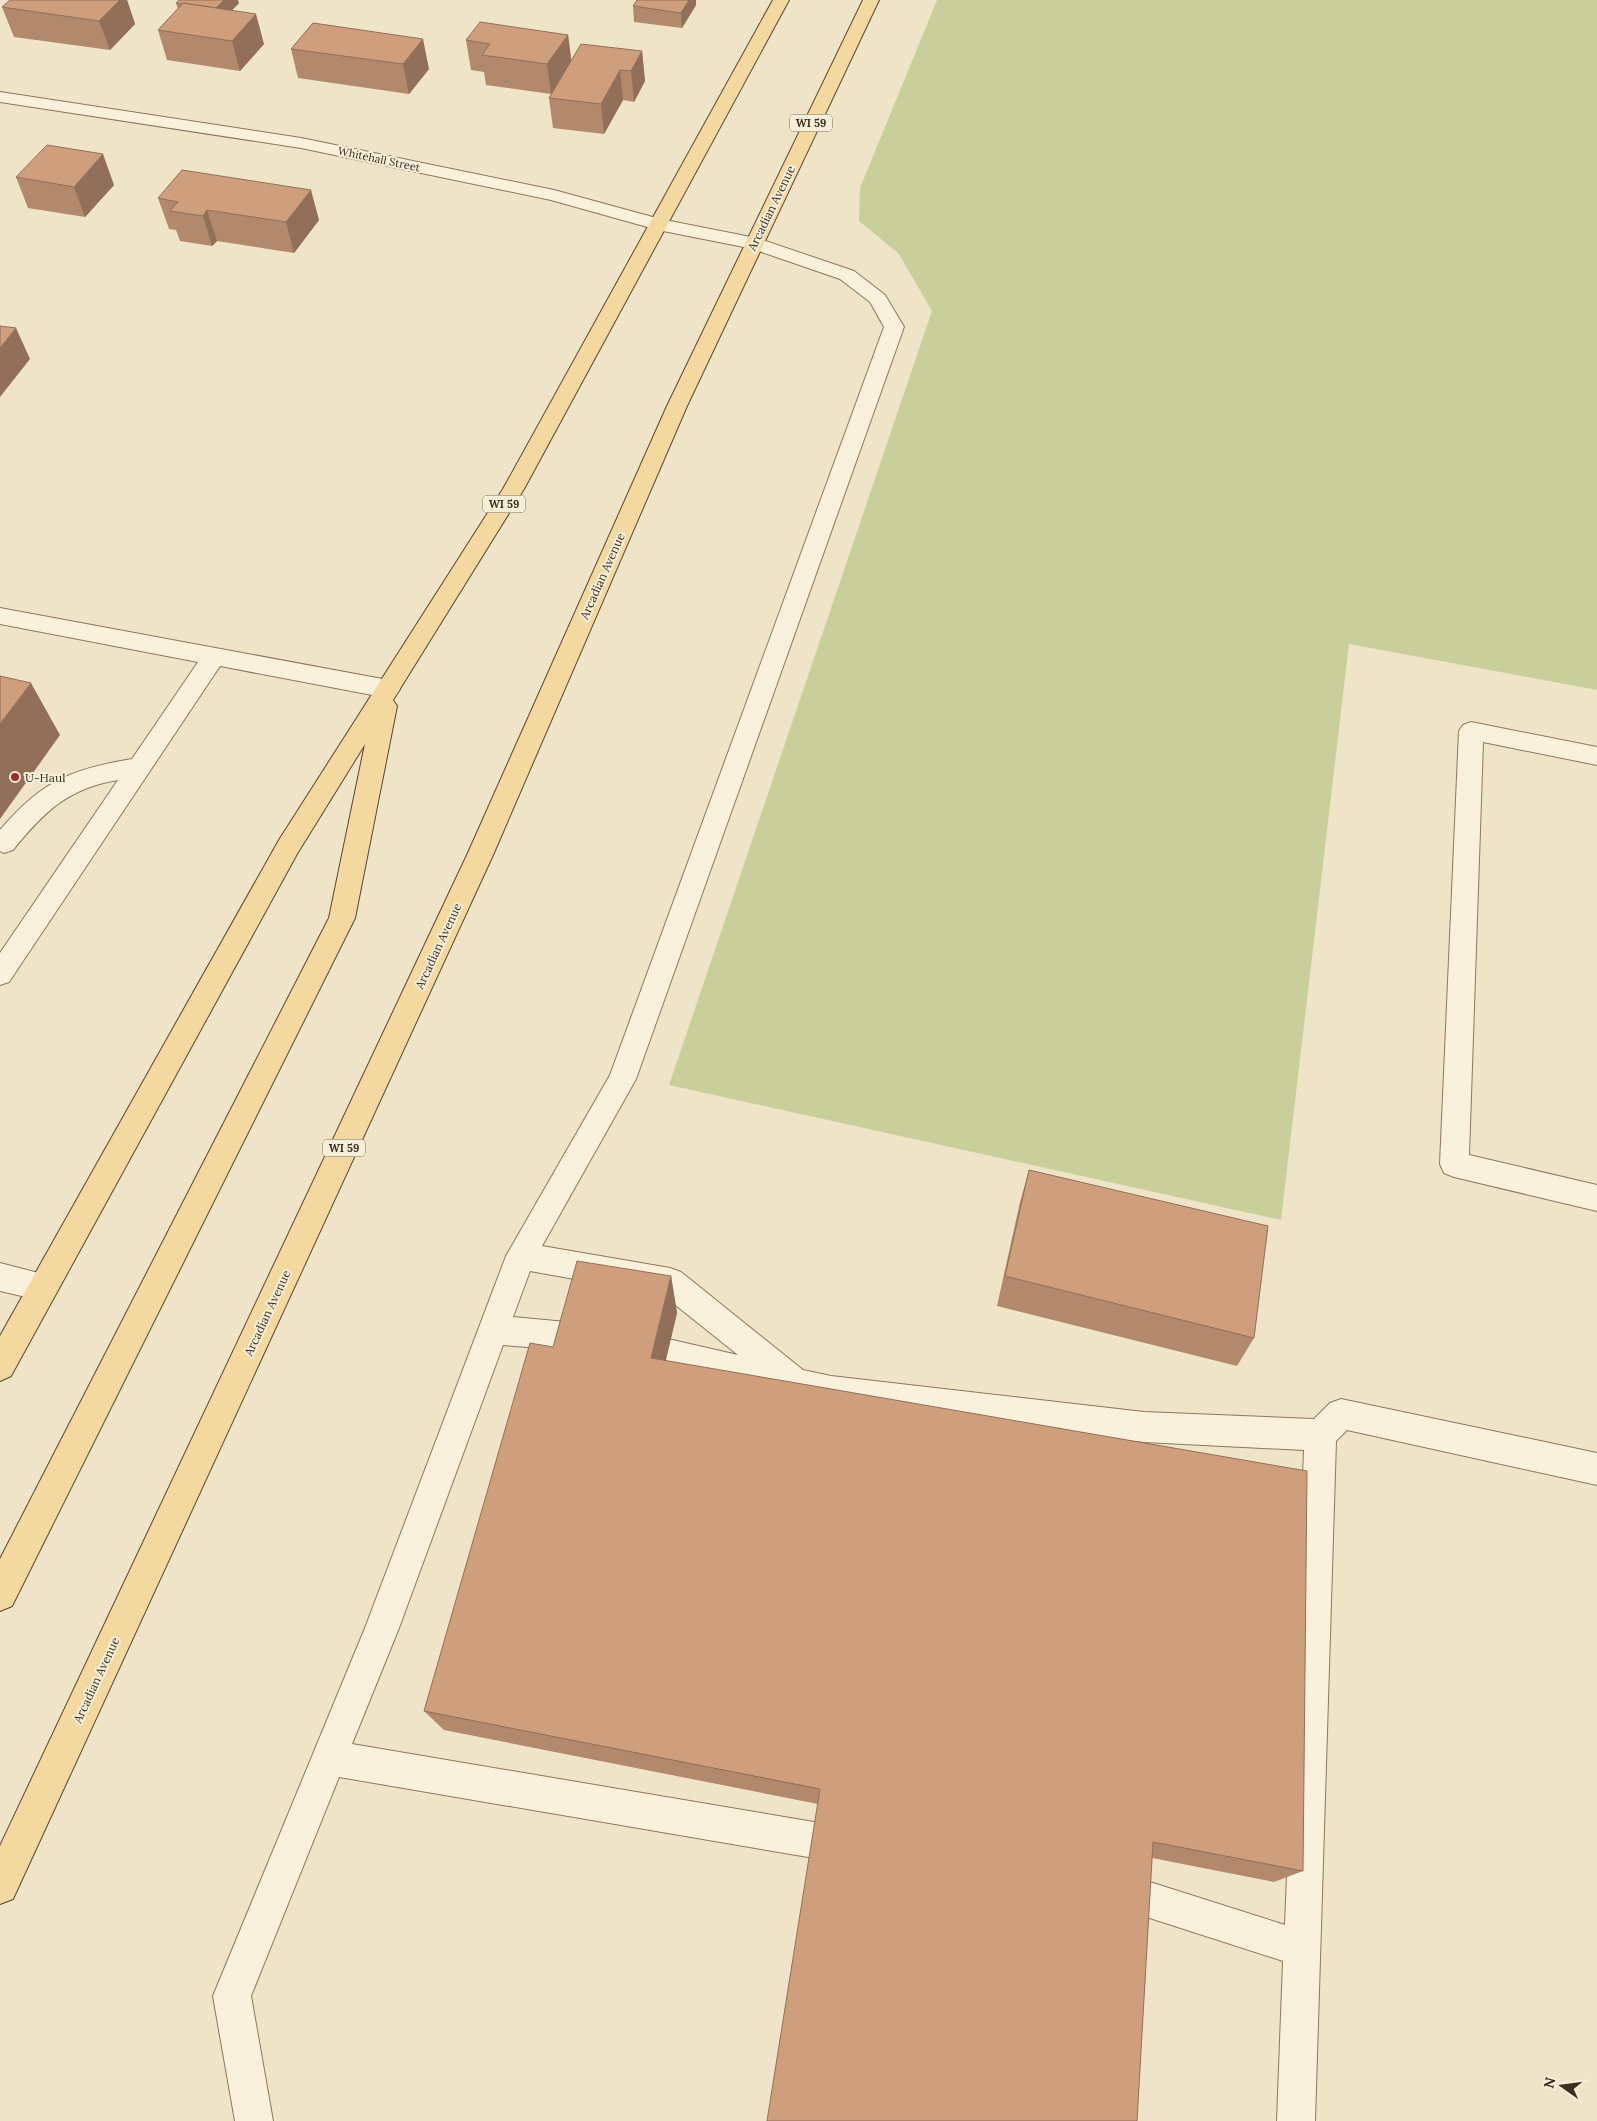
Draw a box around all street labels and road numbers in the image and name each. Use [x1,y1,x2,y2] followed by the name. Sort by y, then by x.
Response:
[790,115,832,132] road number: WI 59
[337,143,422,175] street label: Whitehall Street
[743,162,798,254] street label: Arcadian Avenue
[483,496,525,512] road number: WI 59
[576,530,628,622] street label: Arcadian Avenue
[411,900,465,992] street label: Arcadian Avenue
[323,1140,365,1156] road number: WI 59
[240,1267,294,1359] street label: Arcadian Avenue
[69,1634,123,1726] street label: Arcadian Avenue

